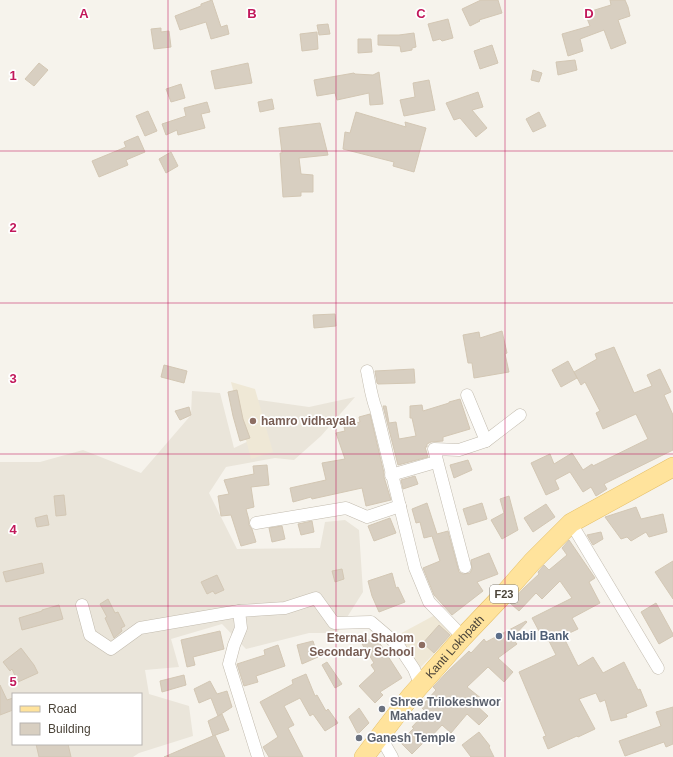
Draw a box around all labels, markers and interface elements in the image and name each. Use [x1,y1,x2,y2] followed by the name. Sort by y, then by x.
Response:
[79,6,89,21] text: A
[247,6,257,21] text: B
[416,6,426,21] text: C
[584,6,594,21] text: D
[9,68,17,83] text: 1
[9,220,17,235] text: 2
[9,371,17,386] text: 3
[261,414,356,428] place label: hamro vidhayala
[248,416,258,426] marker: hamro vidhayala
[9,522,17,537] text: 4
[490,585,518,603] road number: F23
[423,612,487,681] street label: Kanti Lokhpath
[507,629,569,643] place label: Nabil Bank
[309,631,414,659] place label: Eternal Shalom Secondary School
[494,631,504,641] marker: Nabil Bank
[417,640,427,650] marker: Eternal Shalom Secondary School
[9,674,17,689] text: 5
[12,693,142,745] legend
[390,695,501,723] place label: Shree Trilokeshwor Mahadev
[48,702,77,716] text: Road
[377,704,387,714] marker: Shree Trilokeshwor Mahadev
[48,722,91,736] text: Building
[367,731,456,745] place label: Ganesh Temple
[354,733,364,743] marker: Ganesh Temple

